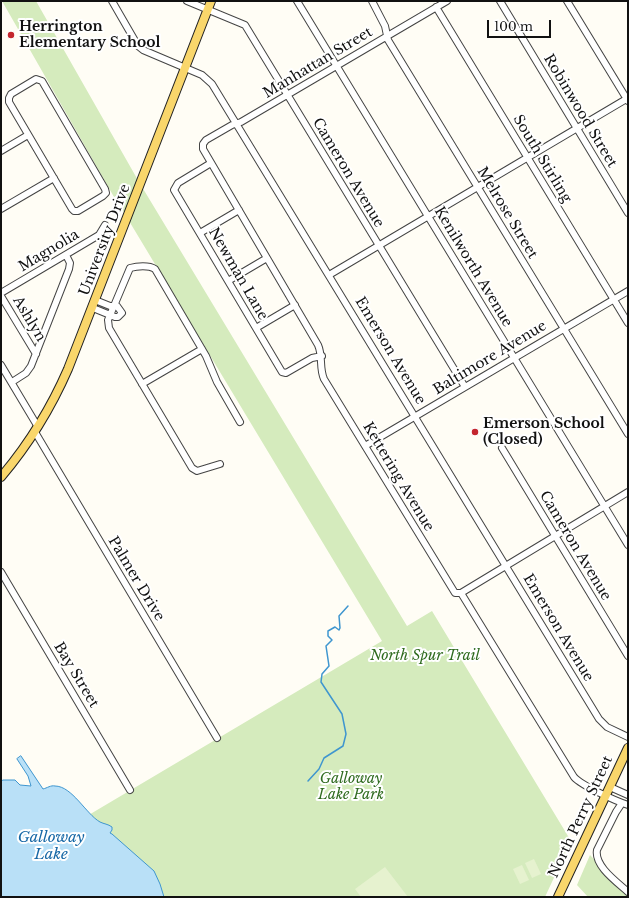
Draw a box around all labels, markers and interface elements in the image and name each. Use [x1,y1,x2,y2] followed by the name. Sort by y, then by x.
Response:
[489,12,553,38] scale bar
[19,19,160,52] place label: Herrington Elementary School
[494,19,533,34] text: 100 m
[260,24,376,102] street label: Manhattan Street
[6,30,16,40] marker: Herrington Elementary School
[540,51,620,171] street label: Robinwood Street
[509,112,575,206] street label: South Stirling
[309,115,387,231] street label: Cameron Avenue
[473,164,541,262] street label: Melrose Street
[76,182,134,298] street label: University Drive
[430,204,516,330] street label: Kenilworth Avenue
[205,225,271,323] street label: Newman Lane
[16,226,82,276] street label: Magnolia
[9,293,49,345] street label: Ashlyn
[351,294,429,408] street label: Emerson Avenue
[430,318,550,398] street label: Baltimore Avenue
[483,416,605,448] place label: Emerson School (Closed)
[359,420,437,534] street label: Kettering Avenue
[470,427,480,437] marker: Emerson School (Closed)
[536,488,614,604] street label: Cameron Avenue
[104,534,168,624] street label: Palmer Drive
[519,571,597,685] street label: Emerson Avenue
[50,639,102,711] street label: Bay Street
[370,648,480,664] park label: North Spur Trail
[545,753,617,881] street label: North Perry Street
[318,771,384,804] park label: Galloway Lake Park
[18,829,84,864] water label: Galloway Lake

